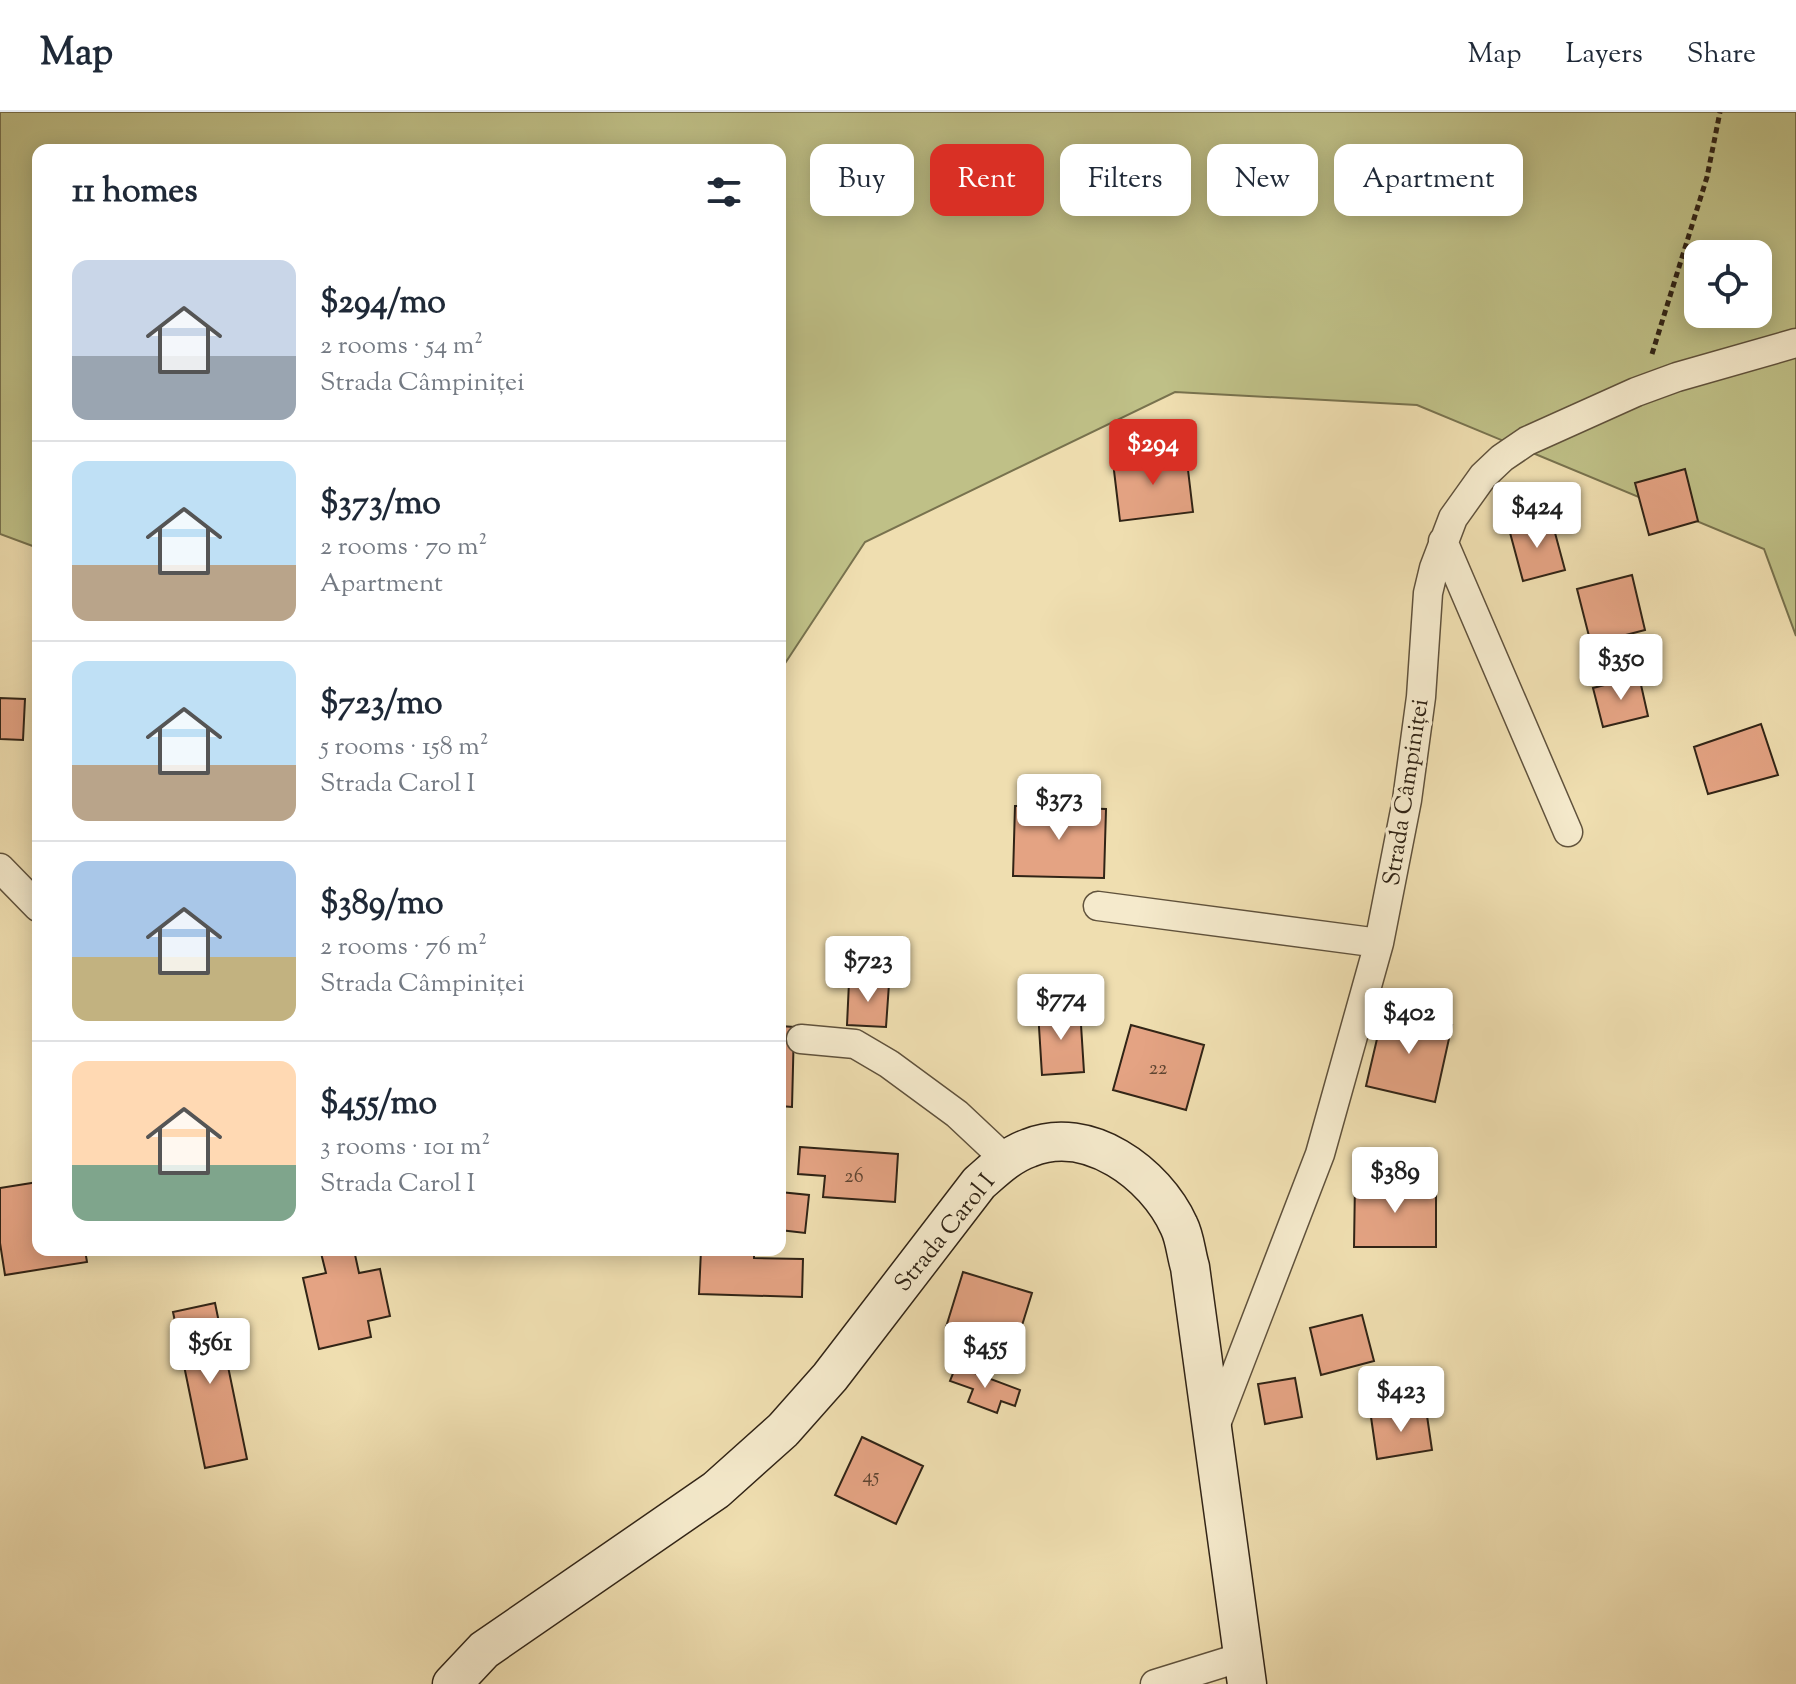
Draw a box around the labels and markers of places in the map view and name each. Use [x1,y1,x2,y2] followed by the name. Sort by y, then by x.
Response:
[1106,419,1200,487] pin: $294
[1490,482,1584,550] pin: $424
[1574,634,1668,702] pin: $350
[1012,774,1106,842] pin: $373
[821,936,915,1004] pin: $723
[1014,974,1108,1042] pin: $774
[1362,988,1456,1056] pin: $402
[1348,1147,1442,1215] pin: $389
[163,1318,257,1386] pin: $561
[938,1322,1032,1390] pin: $455
[1354,1366,1448,1434] pin: $423

